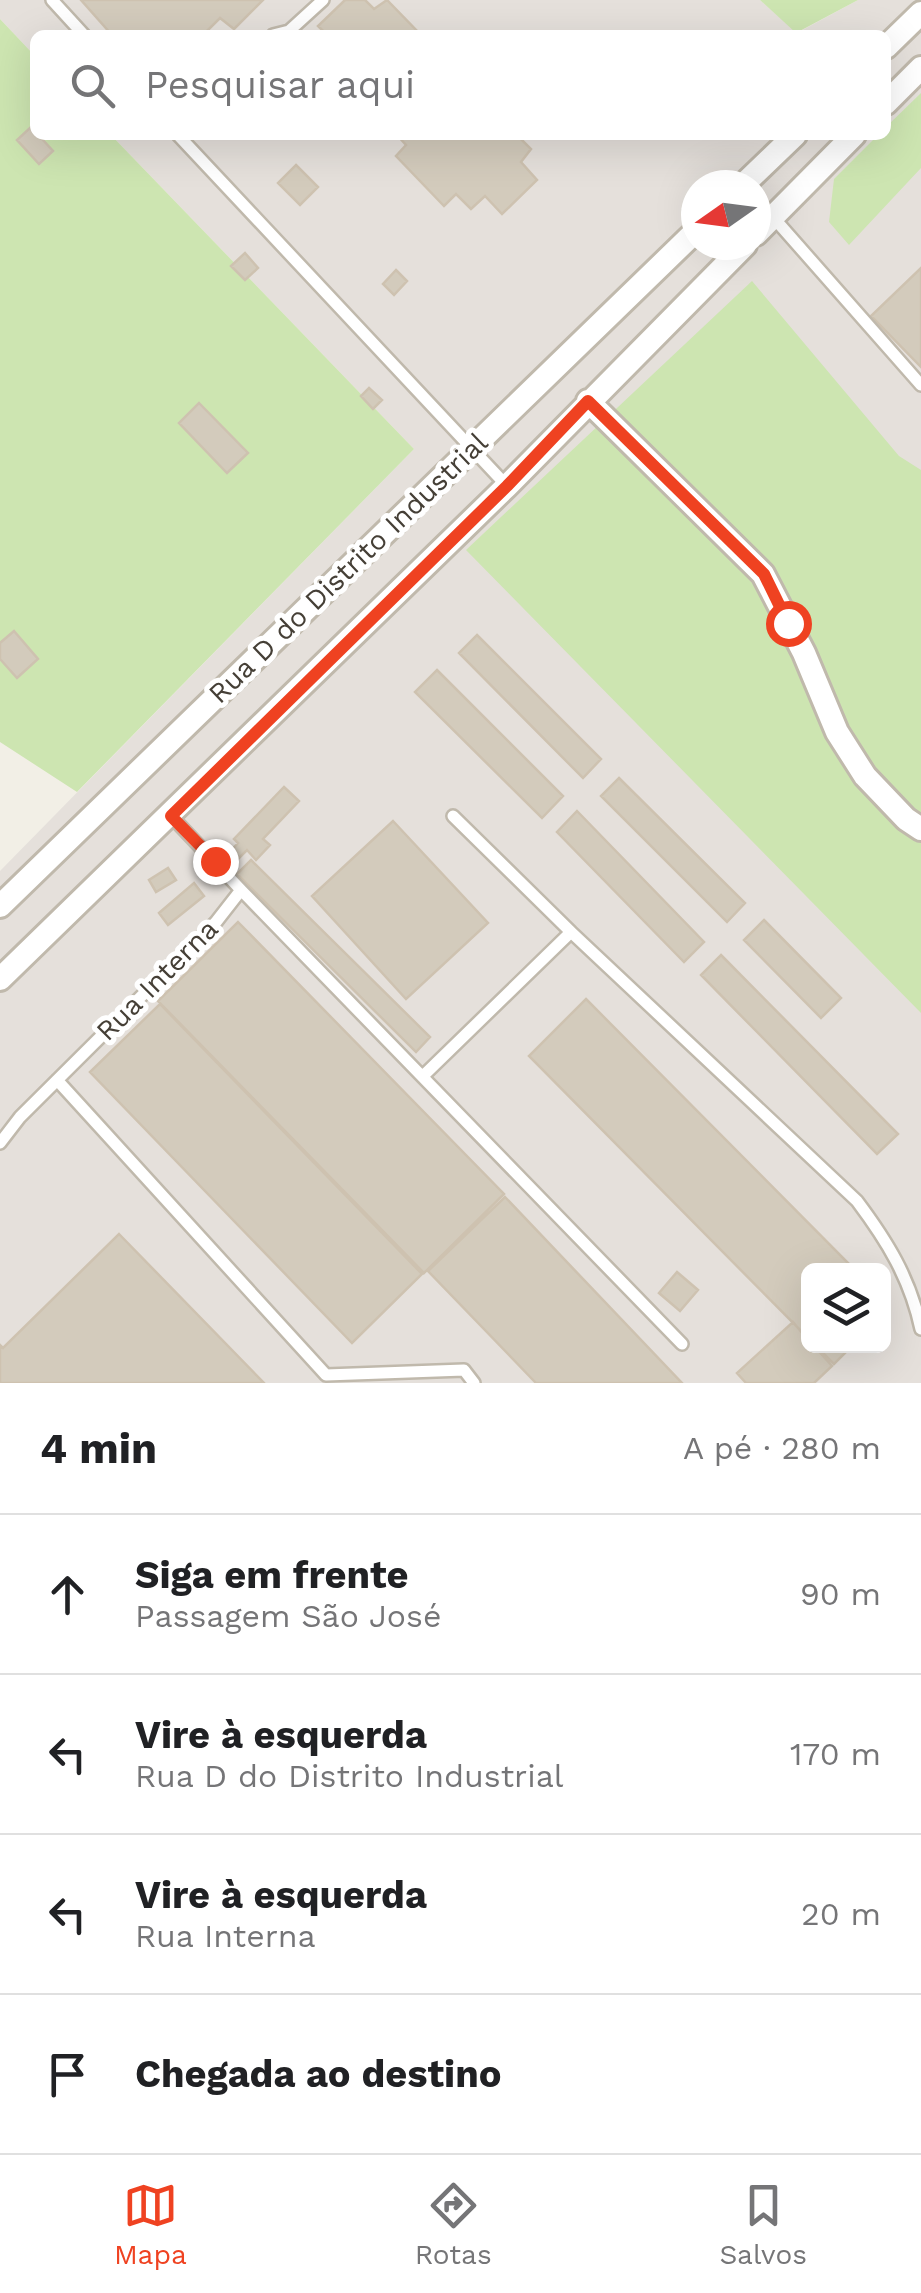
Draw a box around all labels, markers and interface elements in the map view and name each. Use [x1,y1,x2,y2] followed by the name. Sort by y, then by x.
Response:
[30,30,891,140] search box
[65,58,120,113] icon: search
[145,63,415,107] text: Pesquisar aqui
[681,170,771,260] north arrow
[202,426,495,710] street label: Rua D do Distrito Industrial
[766,601,812,647] route start
[193,839,239,885] route end
[89,912,225,1048] street label: Rua Interna
[801,1263,891,1353] map controls
[801,1263,891,1353] button: layers
[40,1424,157,1473] text: 4 min
[683,1429,881,1467] text: A pé · 280 m
[135,1553,409,1597] text: Siga em frente
[40,1567,95,1622] icon: ahead
[800,1575,881,1613] text: 90 m
[135,1597,441,1635] text: Passagem São José
[135,1713,427,1757] text: Vire à esquerda
[40,1727,95,1782] icon: left
[790,1735,881,1773] text: 170 m
[135,1757,564,1795] text: Rua D do Distrito Industrial
[135,1873,427,1917] text: Vire à esquerda
[40,1887,95,1942] icon: left
[801,1895,881,1933] text: 20 m
[135,1917,316,1955] text: Rua Interna
[40,2047,95,2102] icon: arrive
[135,2052,502,2096] text: Chegada ao destino
[114,2178,187,2271] tab: Mapa
[415,2178,492,2271] tab: Rotas
[719,2178,807,2271] tab: Salvos

